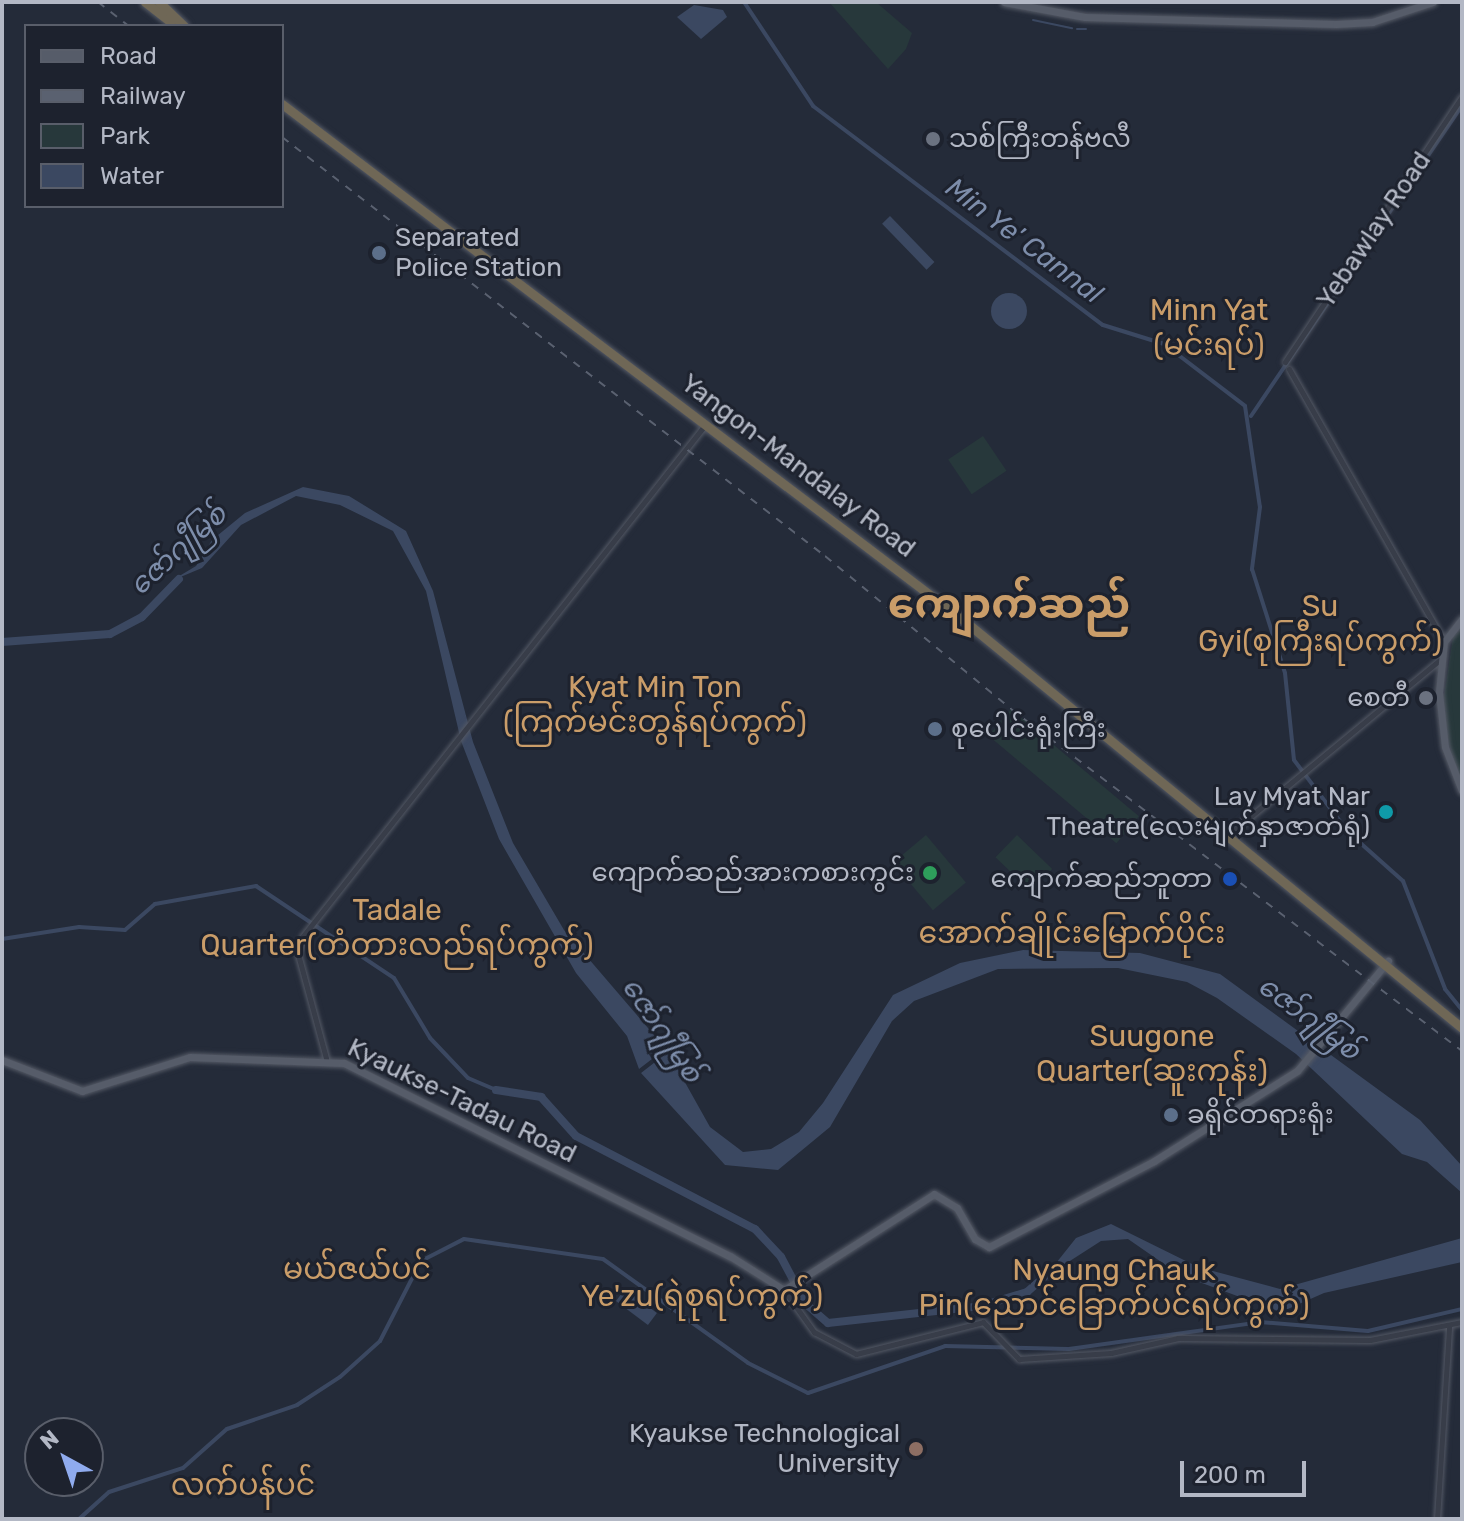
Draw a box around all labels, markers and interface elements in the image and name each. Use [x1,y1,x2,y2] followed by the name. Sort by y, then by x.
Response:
[24,24,284,208] legend
[100,42,157,70] text: Road
[100,82,186,110] text: Railway
[100,122,150,150] text: Park
[949,123,1131,155] place label: သစ်ကြီးတန်ဗလီ
[924,130,942,148] marker: သစ်ကြီးတန်ဗလီ
[1310,146,1438,314] street label: Yebawlay Road
[100,162,164,190] text: Water
[939,171,1109,311] water label: Min Ye' Cannal
[395,222,562,284] place label: Separated Police Station
[370,244,388,262] marker: Separated Police Station
[1141,292,1277,362] district label: Minn Yat (မင်းရပ်)
[674,367,922,565] street label: Yangon-Mandalay Road
[122,498,234,602] water label: ဇော်ဂျီမြစ်
[888,579,1130,629] district label: ကျောက်ဆည်
[1198,588,1442,658] district label: Su Gyi(စုကြီးရပ်ကွက်)
[503,669,807,740] district label: Kyat Min Ton (ကြက်မင်းတွန်ရပ်ကွက်)
[1347,682,1410,714] place label: စေတီ
[1417,689,1435,707] marker: စေတီ
[951,713,1106,745] place label: စုပေါင်းရုံးကြီး
[926,720,944,738] marker: စုပေါင်းရုံးကြီး
[1046,781,1370,842] place label: Lay Myat Nar Theatre(လေးမျက်နှာဇာတ်ရုံ)
[1377,803,1395,821] marker: Lay Myat Nar Theatre(လေးမျက်နှာဇာတ်ရုံ)
[592,857,914,889] place label: ကျောက်ဆည်အားကစားကွင်း
[991,863,1212,895] place label: ကျောက်ဆည်ဘူတာ
[921,864,939,882] marker: ကျောက်ဆည်အားကစားကွင်း
[1219,868,1241,890] marker: ကျောက်ဆည်ဘူတာ
[200,892,594,962] district label: Tadale Quarter(တံတားလည်ရပ်ကွက်)
[919,915,1225,951] district label: အောက်ချိုင်းမြောက်ပိုင်း
[1251,969,1367,1067] water label: ဇော်ဂျီမြစ်
[615,971,709,1089] water label: ဇော်ဂျီမြစ်
[1036,1018,1268,1088] district label: Suugone Quarter(ဆူးကုန်း)
[343,1032,581,1170] street label: Kyaukse-Tadau Road
[1187,1099,1334,1131] place label: ခရိုင်တရားရုံး
[1162,1106,1180,1124] marker: ခရိုင်တရားရုံး
[283,1251,431,1287] district label: မယ်ဇယ်ပင်
[918,1252,1310,1322] district label: Nyaung Chauk Pin(ညောင်ခြောက်ပင်ရပ်ကွက်)
[581,1278,823,1314] district label: Ye'zu(ရဲစုရပ်ကွက်)
[24,1417,104,1497] north arrow
[628,1418,900,1480] place label: Kyaukse Technological University
[35,1424,64,1455] text: N
[907,1440,925,1458] marker: Kyaukse Technological University
[1184,1445,1310,1495] scale bar
[1194,1461,1266,1489] text: 200 m
[171,1467,315,1503] district label: လက်ပန်ပင်

